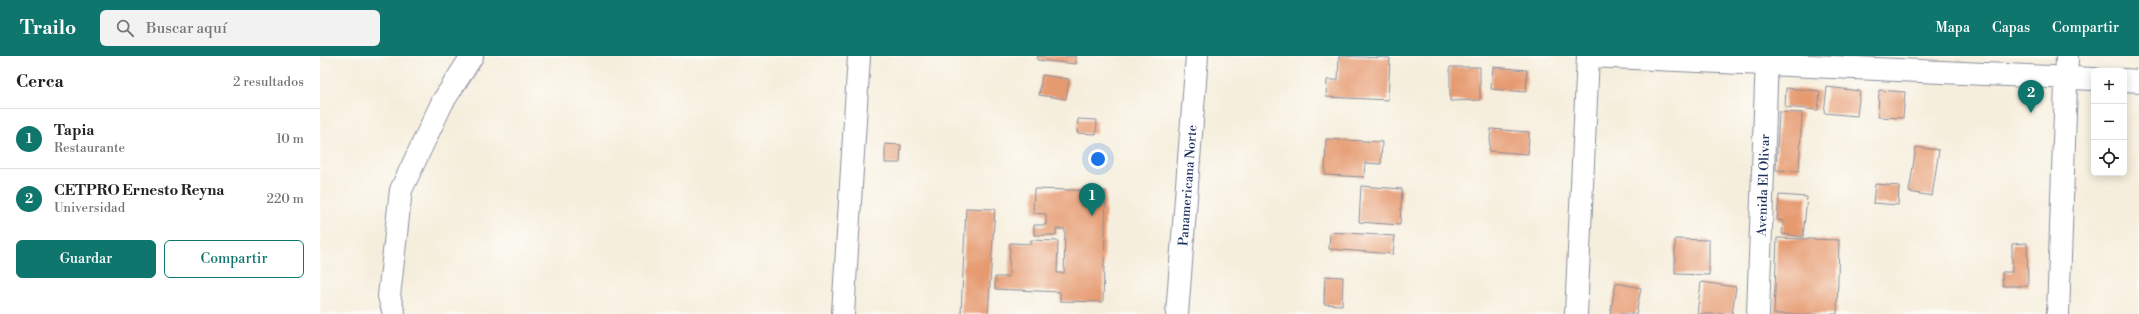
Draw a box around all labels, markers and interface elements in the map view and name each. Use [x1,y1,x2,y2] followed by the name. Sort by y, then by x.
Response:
[100,10,380,46] search box
[20,16,76,40] text: Trailo
[114,17,136,39] icon: search
[146,19,227,38] text: Buscar aquí
[1935,19,1970,37] text: Mapa
[1992,19,2030,37] text: Capas
[2052,19,2119,37] text: Compartir
[2091,68,2127,176] map controls
[2091,68,2127,104] button: +
[16,71,64,93] text: Cerca
[233,74,304,90] text: 2 resultados
[2018,80,2044,113] pin: 2
[2091,104,2127,140] button: −
[54,121,94,140] text: Tapia
[1175,124,1201,247] street label: Panamericana Norte
[26,131,32,147] text: 1
[276,131,304,147] text: 10 m
[1754,133,1773,238] street label: Avenida El Olivar
[54,140,125,156] text: Restaurante
[2091,140,2127,176] button: locate
[1088,149,1108,169] your location
[54,181,224,200] text: CETPRO Ernesto Reyna
[1079,183,1105,216] pin: 1
[25,191,33,207] text: 2
[266,191,304,207] text: 220 m
[54,200,125,216] text: Universidad
[16,240,156,278] button: Guardar
[164,240,304,278] button: Compartir

